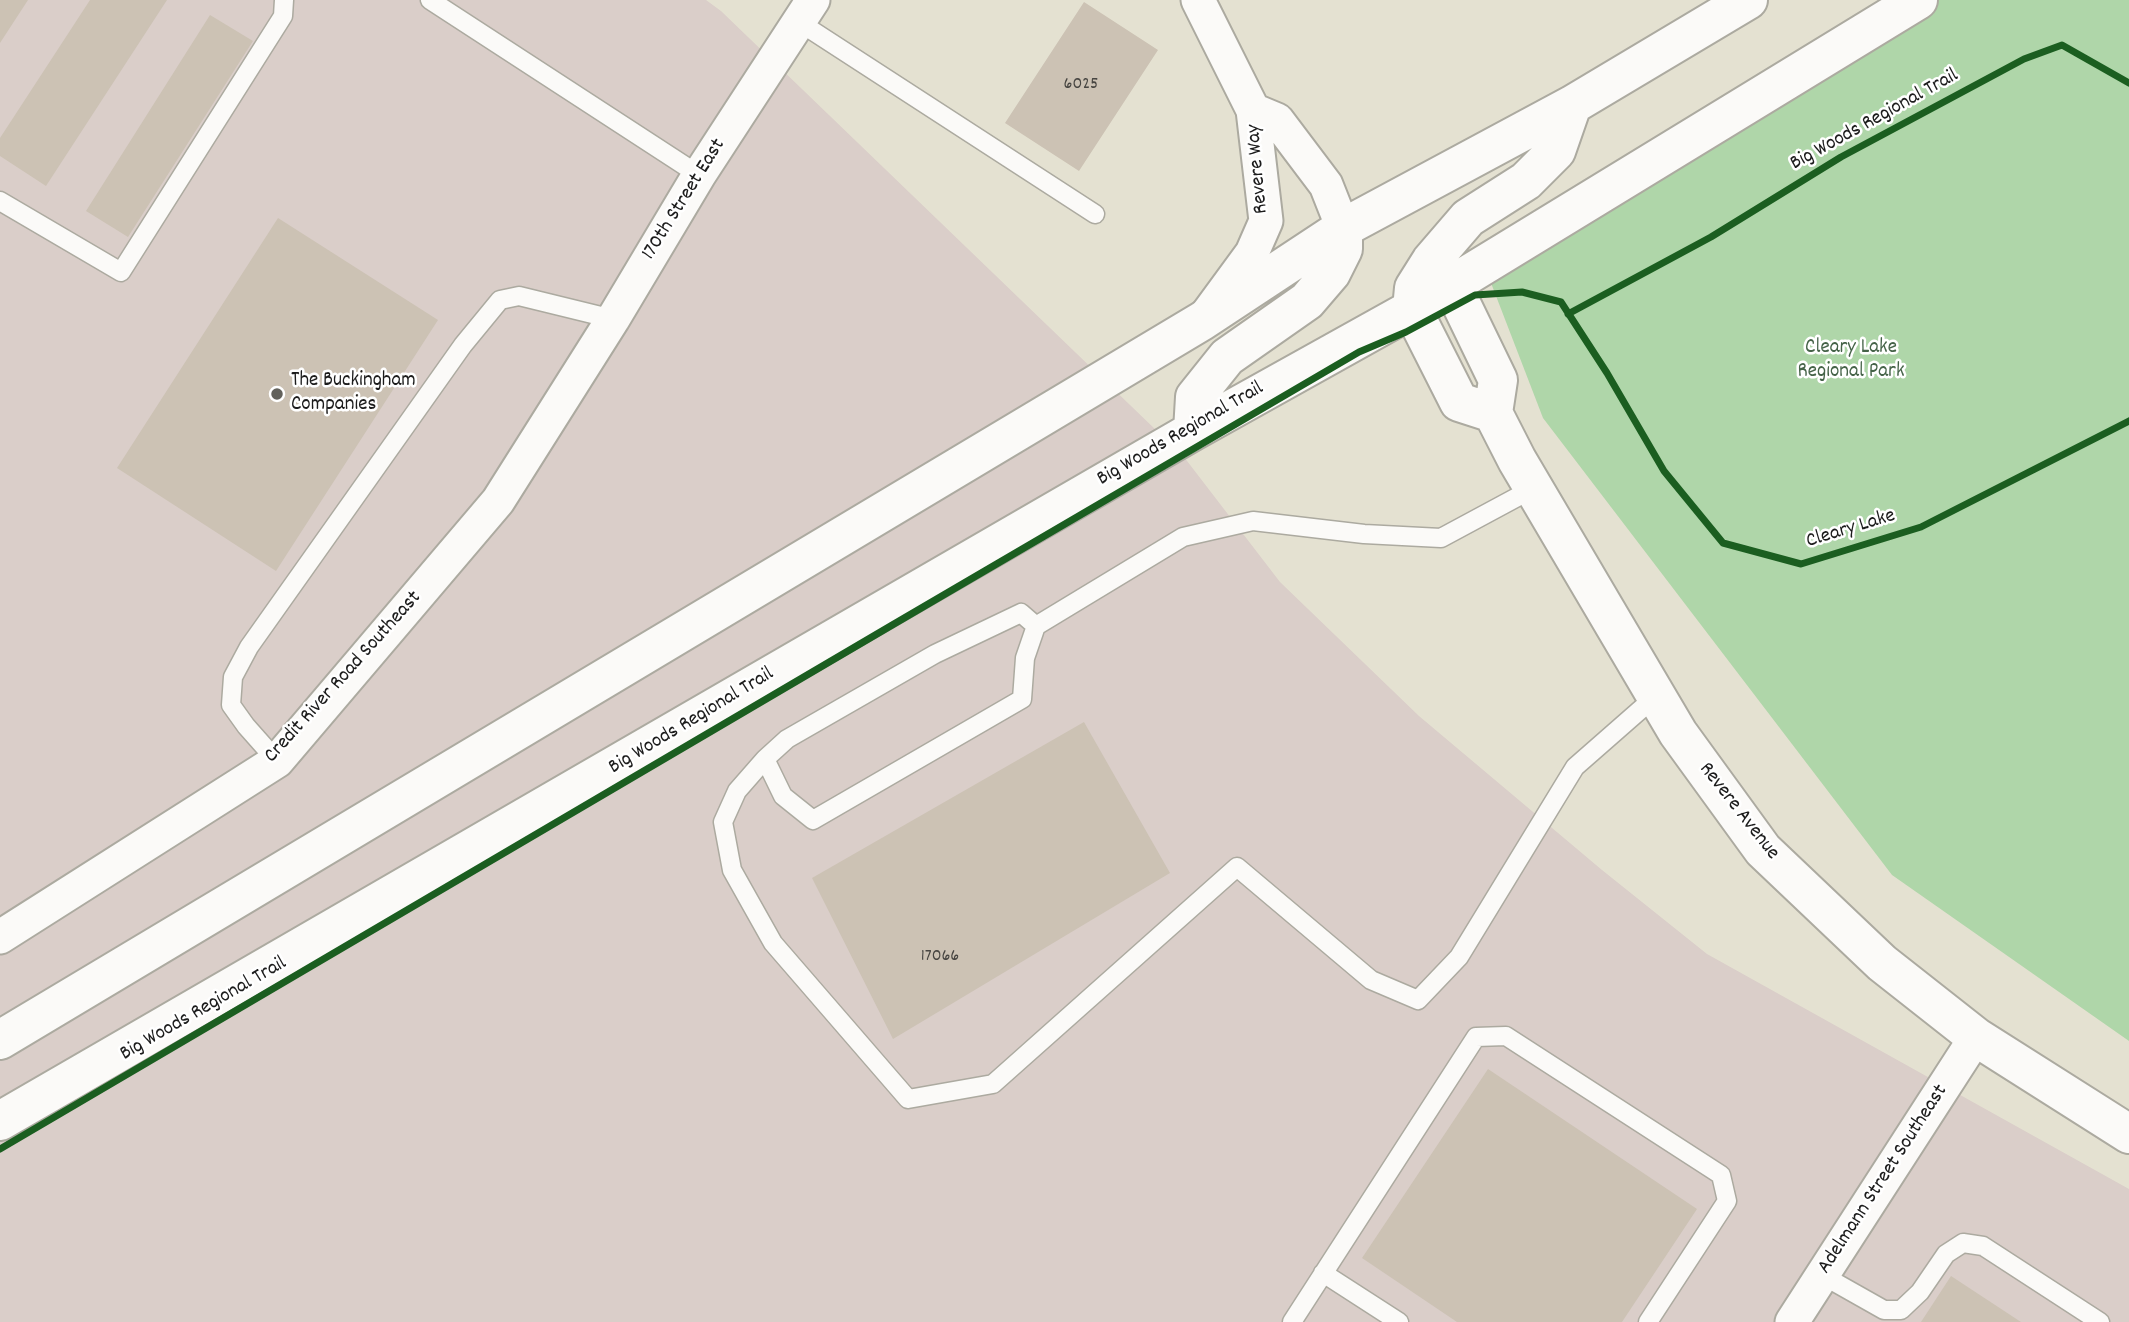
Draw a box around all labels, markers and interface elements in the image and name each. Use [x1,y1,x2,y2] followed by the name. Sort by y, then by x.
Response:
[1787,64,1963,178] street label: Big Woods Regional Trail
[1064,75,1098,97] house number: 6025
[1243,123,1275,215] street label: Revere Way
[638,135,732,265] street label: 170th Street East
[1798,336,1904,386] park label: Cleary Lake Regional Park
[291,369,416,419] place label: The Buckingham Companies
[1093,377,1269,493] street label: Big Woods Regional Trail
[269,386,285,402] marker: The Buckingham Companies
[1803,505,1899,555] street label: Cleary Lake
[260,587,428,769] street label: Credit River Road Southeast
[605,663,779,781] street label: Big Woods Regional Trail
[1692,758,1784,866] street label: Revere Avenue
[921,947,959,969] house number: 17066
[116,952,292,1068] street label: Big Woods Regional Trail
[1813,1081,1955,1279] street label: Adelmann Street Southeast

